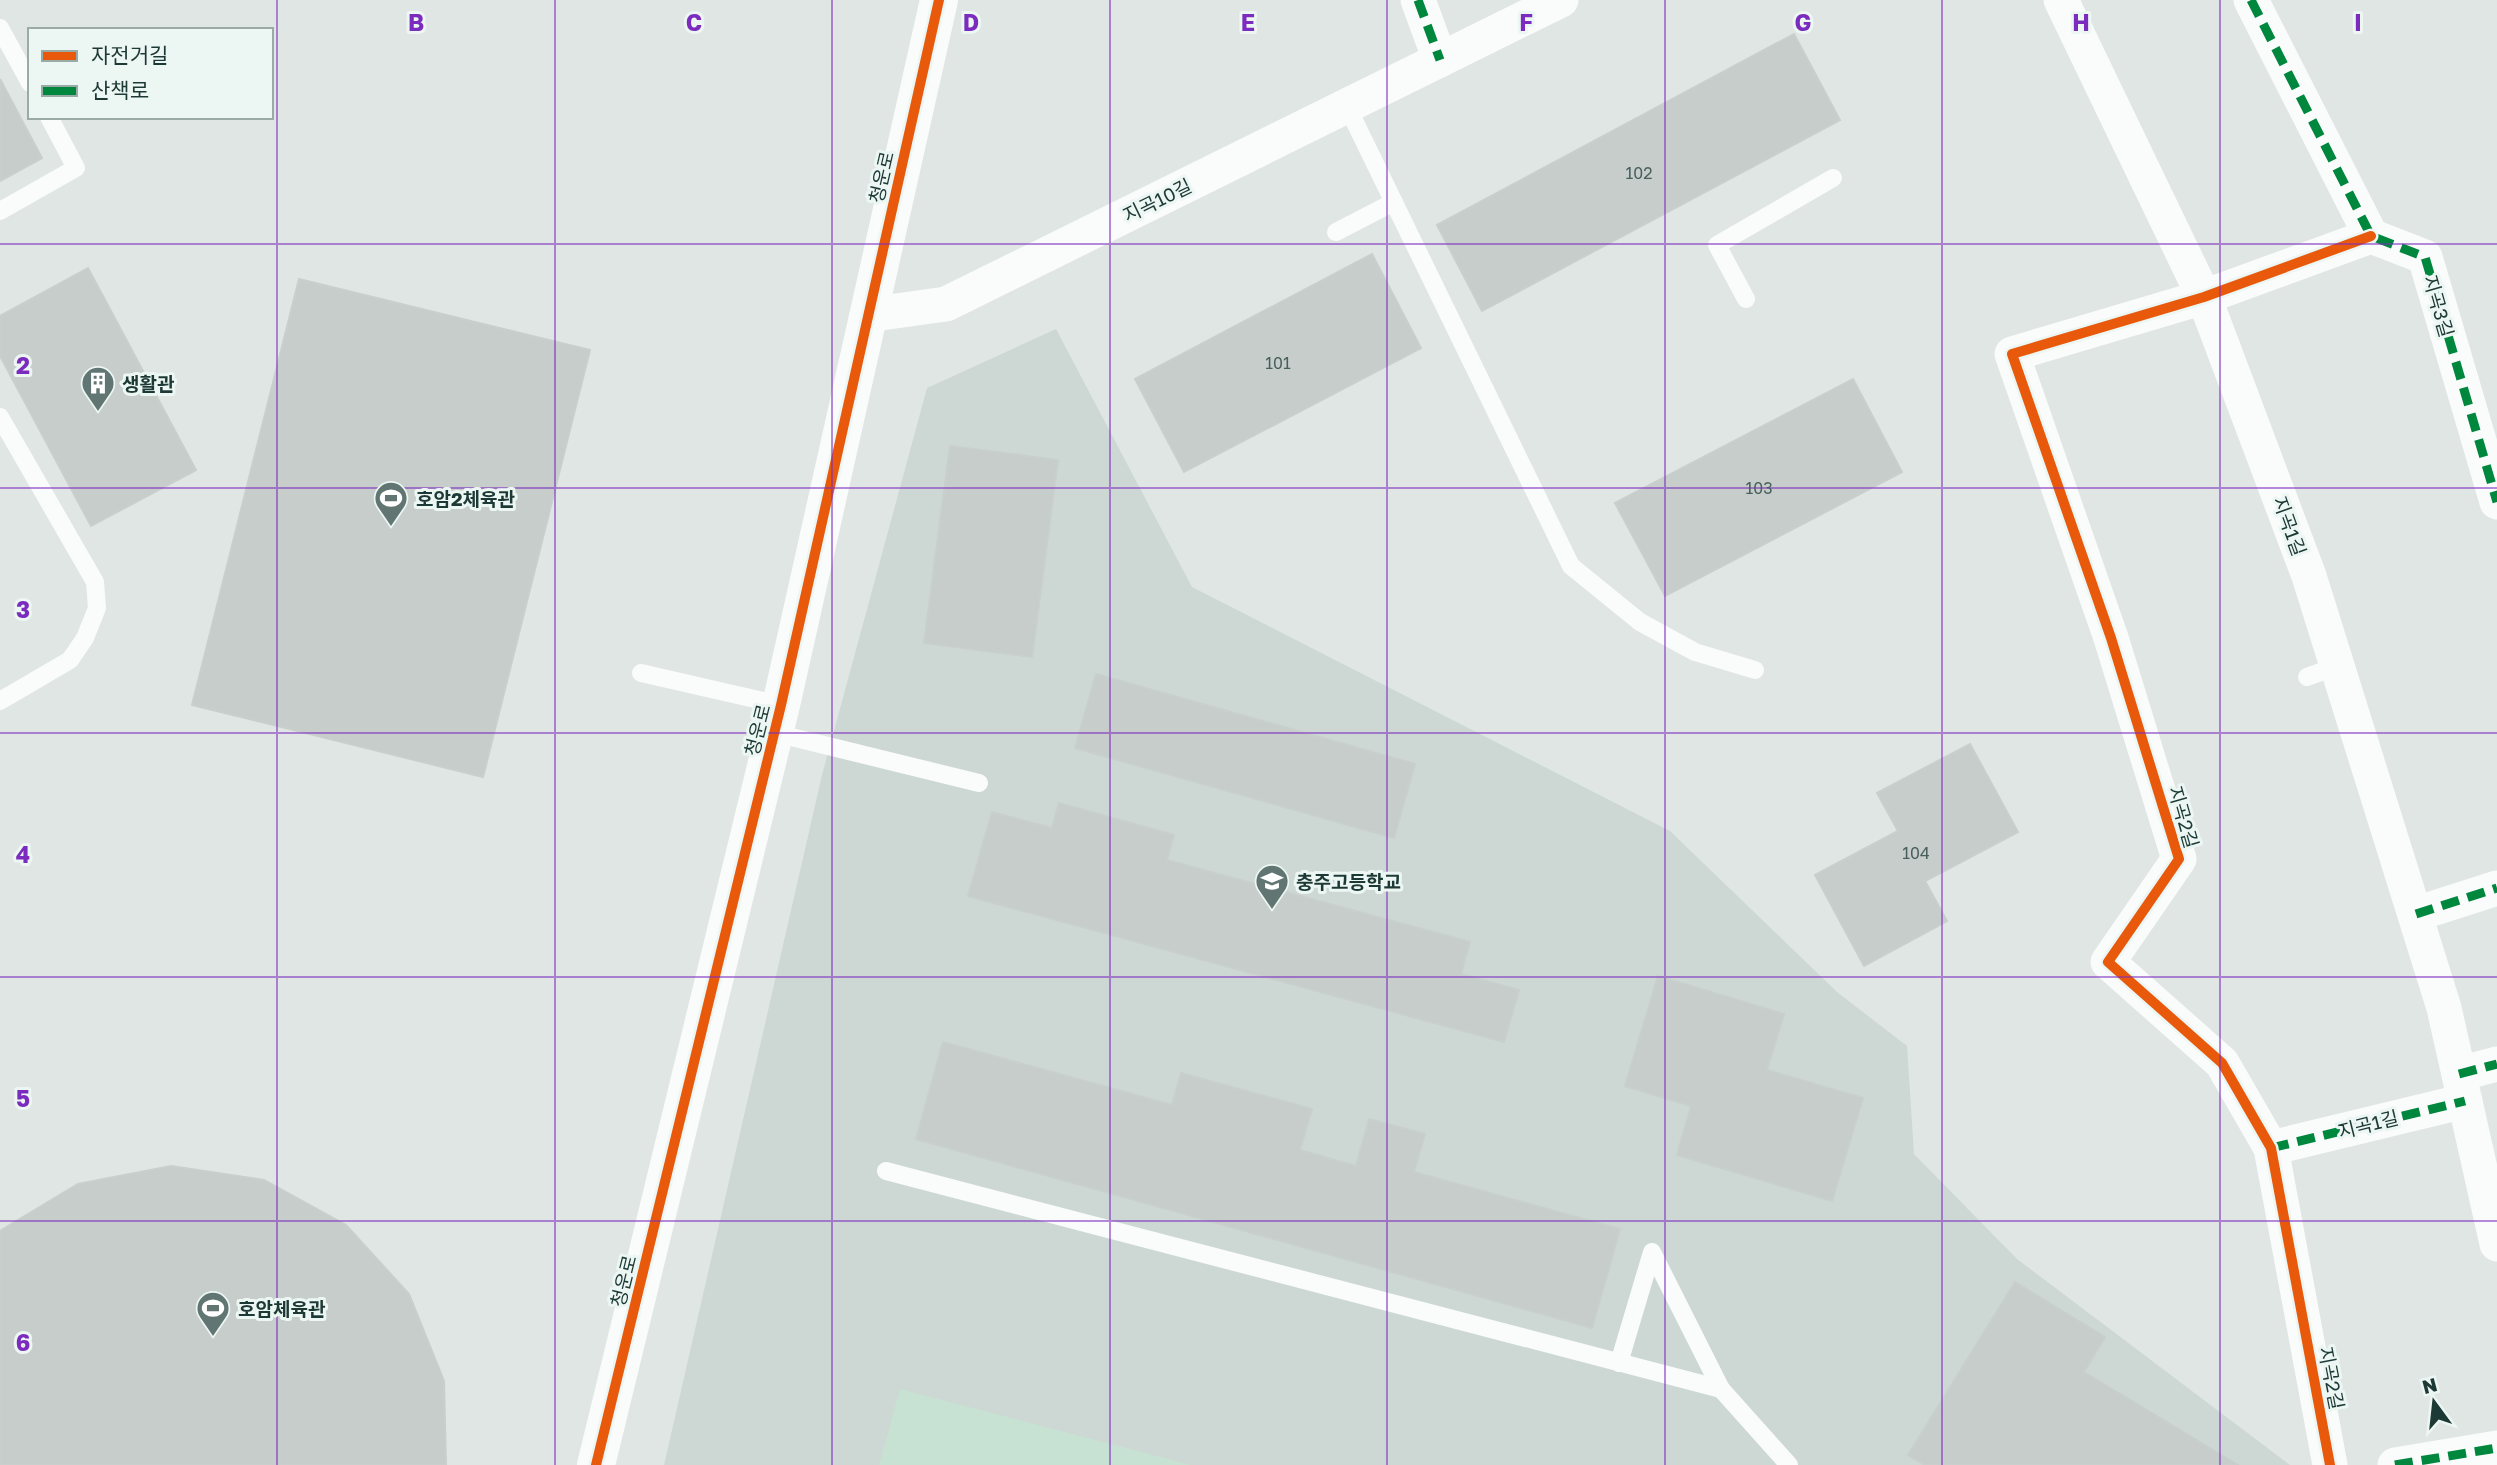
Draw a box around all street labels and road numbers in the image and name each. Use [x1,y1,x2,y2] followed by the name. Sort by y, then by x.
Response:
[864,149,898,205] street label: 청운로
[1119,174,1195,226] street label: 지곡10길
[2419,272,2459,340] street label: 지곡3길
[2269,493,2311,559] street label: 지곡1길
[739,702,775,758] street label: 청운로
[2164,783,2204,851] street label: 지곡2길
[2335,1105,2401,1143] street label: 지곡1길
[605,1253,641,1309] street label: 청운로
[2315,1345,2349,1411] street label: 지곡2길

